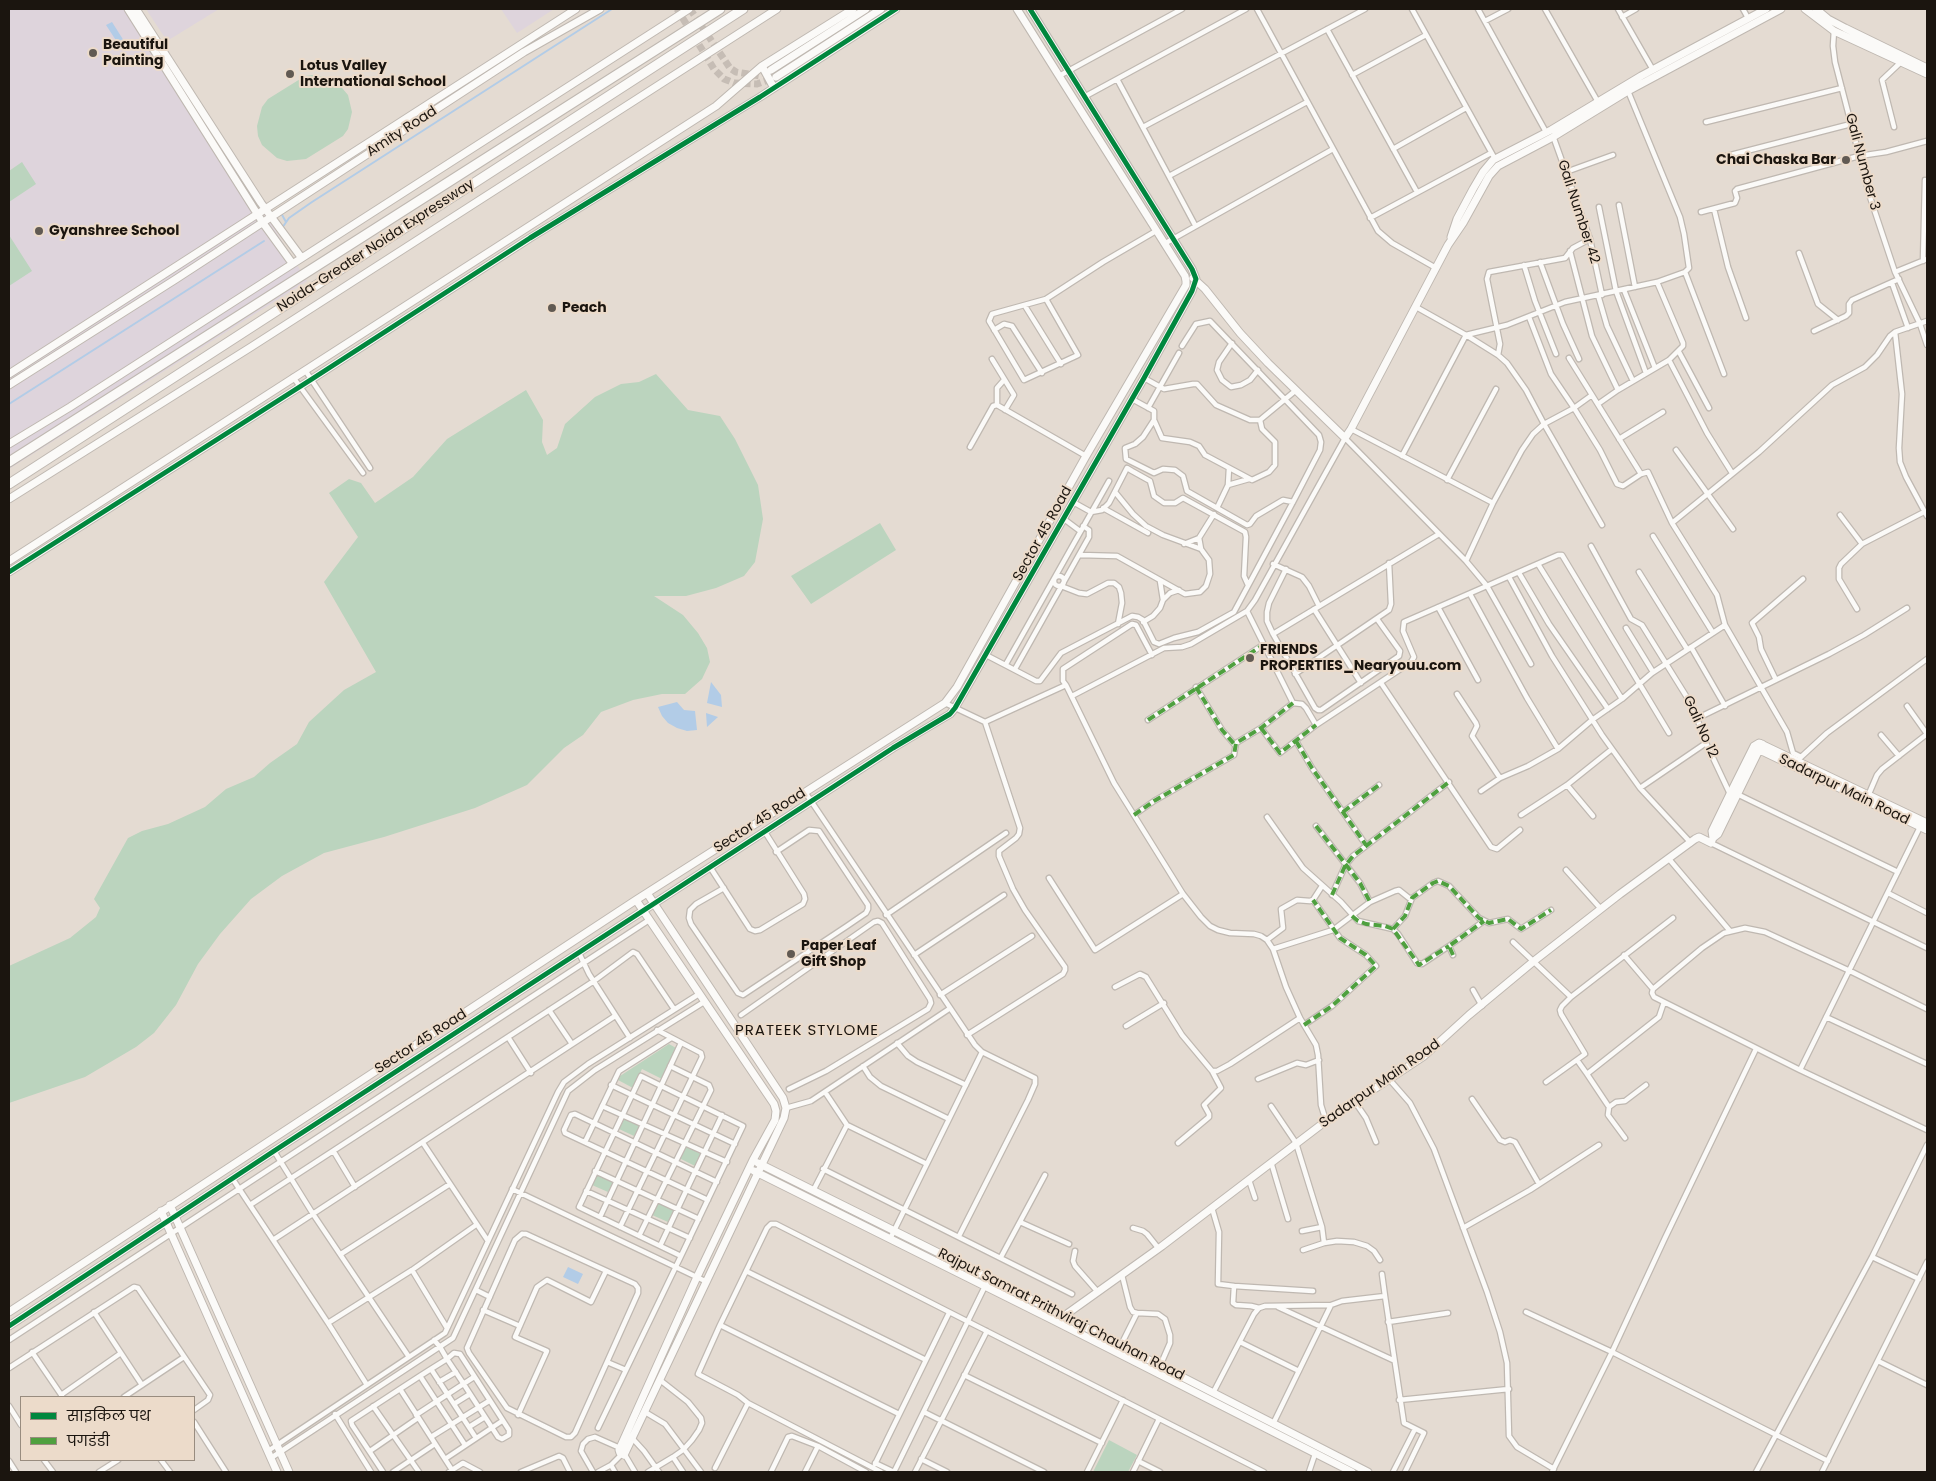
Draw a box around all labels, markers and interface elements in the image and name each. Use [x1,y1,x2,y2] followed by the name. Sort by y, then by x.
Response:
[103,37,168,70] place label: Beautiful Painting
[87,47,99,59] marker: Beautiful Painting
[300,58,446,90] place label: Lotus Valley International School
[284,68,296,80] marker: Lotus Valley International School
[364,103,440,161] street label: Amity Road
[1841,112,1883,212] street label: Gali Number 3
[1716,152,1836,168] place label: Chai Chaska Bar
[1840,154,1852,166] marker: Chai Chaska Bar
[1553,158,1603,266] street label: Gali Number 42
[274,176,478,316] street label: Noida-Greater Noida Expressway
[49,223,179,239] place label: Gyanshree School
[33,225,45,237] marker: Gyanshree School
[562,300,607,316] place label: Peach
[546,302,558,314] marker: Peach
[1010,484,1076,584] street label: Sector 45 Road
[1260,642,1461,674] place label: FRIENDS PROPERTIES_Nearyouu.com
[1244,652,1256,664] marker: FRIENDS PROPERTIES_Nearyouu.com
[1679,693,1721,761] street label: Gali No 12
[1776,751,1912,829] street label: Sadarpur Main Road
[711,785,809,857] street label: Sector 45 Road
[801,938,876,970] place label: Paper Leaf Gift Shop
[785,948,797,960] marker: Paper Leaf Gift Shop
[372,1006,470,1078] street label: Sector 45 Road
[733,1022,881,1040] district label: PRATEEK STYLOME
[1316,1036,1444,1132] street label: Sadarpur Main Road
[935,1245,1187,1385] street label: Rajput Samrat Prithviraj Chauhan Road
[20,1396,195,1461] legend
[67,1405,151,1426] text: साइकिल पथ
[67,1430,110,1451] text: पगडंडी

